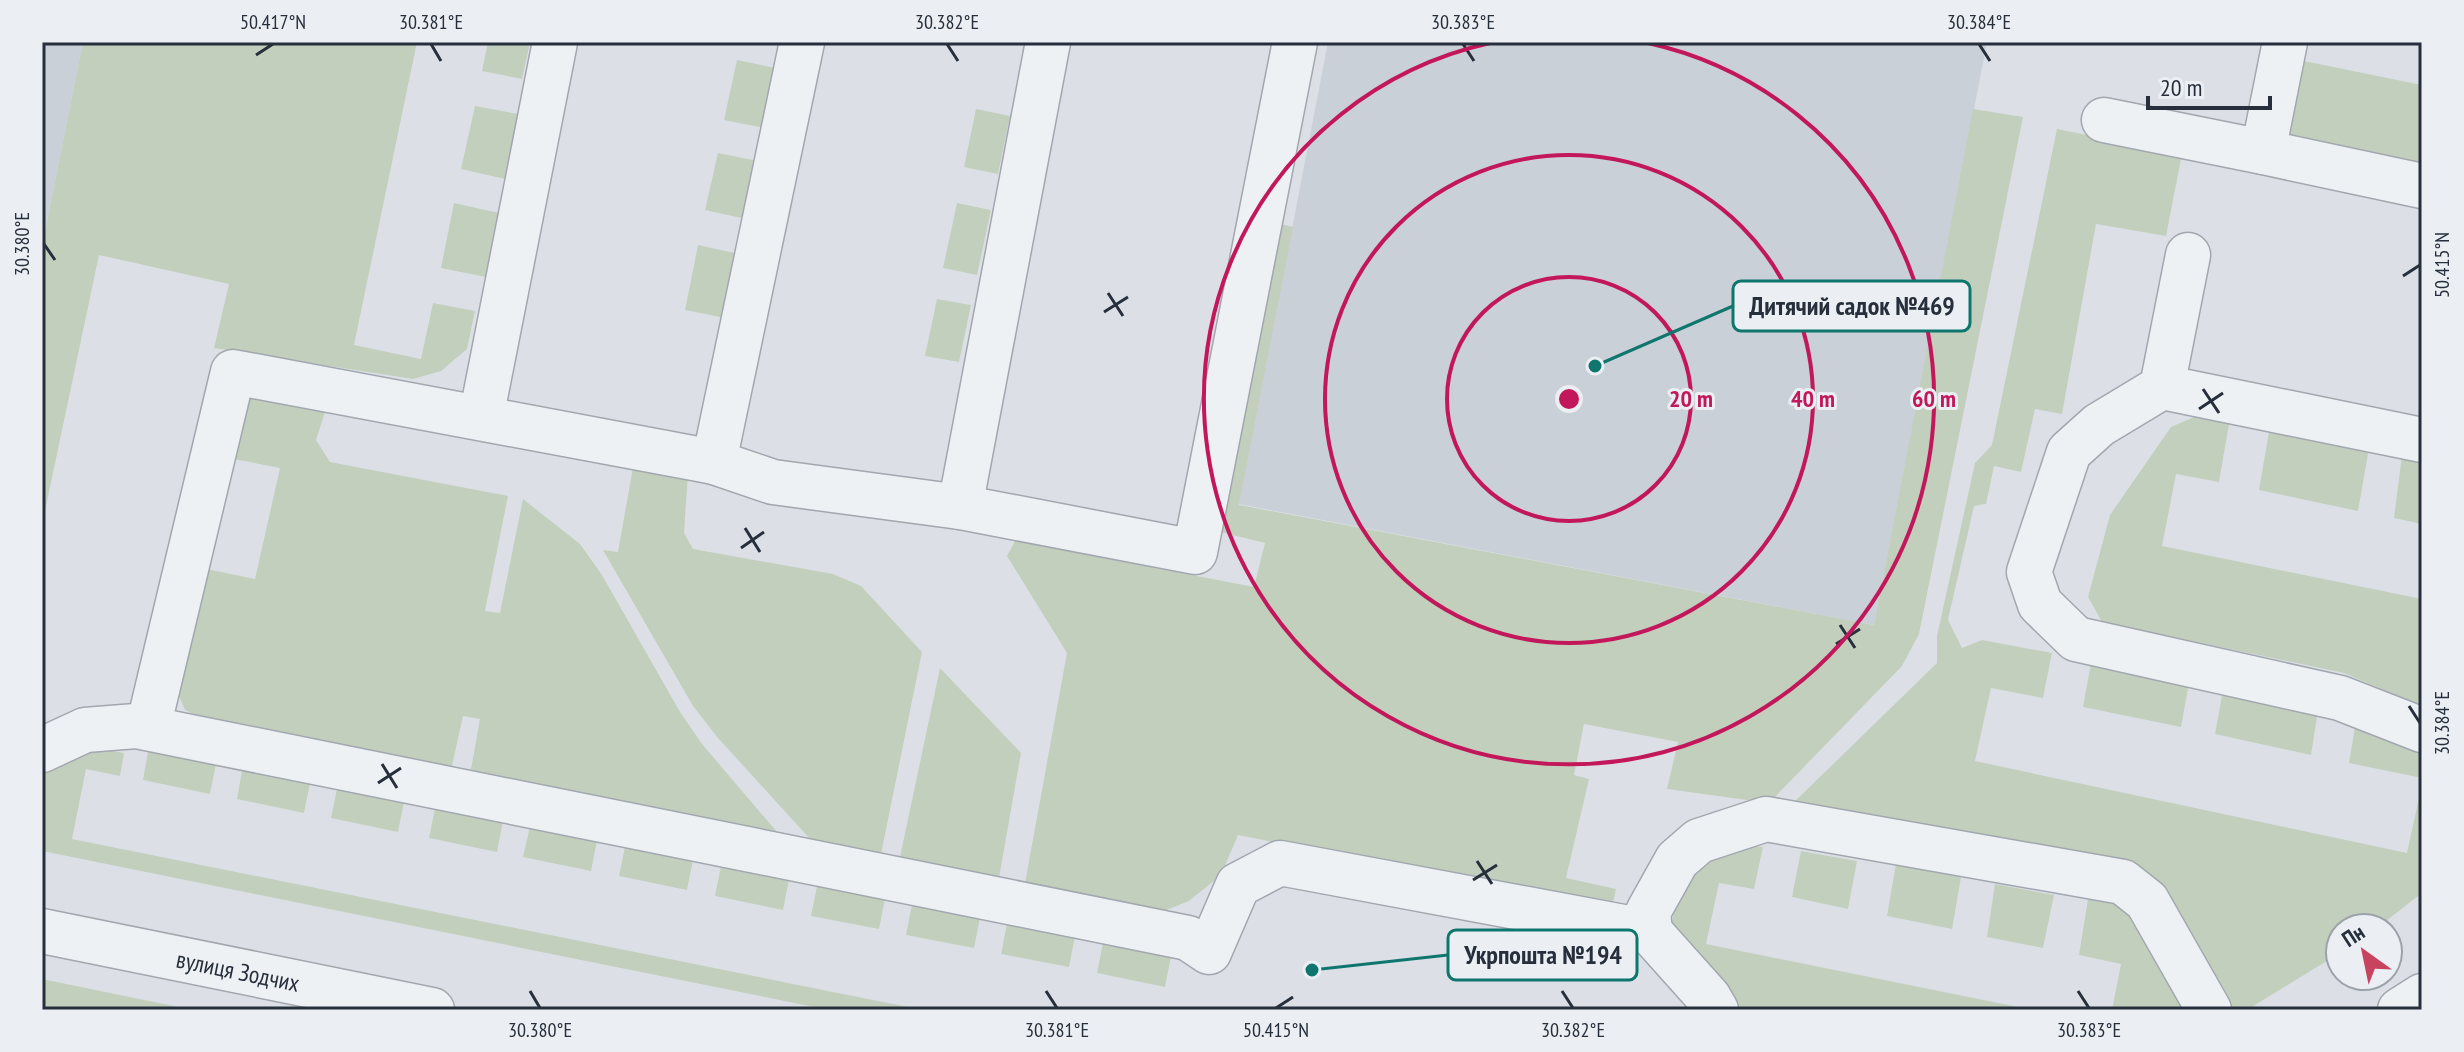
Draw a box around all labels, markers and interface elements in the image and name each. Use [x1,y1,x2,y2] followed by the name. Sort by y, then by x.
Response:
[240,9,306,35] text: 50.417°N
[399,9,463,35] text: 30.381°E
[915,9,979,35] text: 30.382°E
[1431,9,1495,35] text: 30.383°E
[1947,9,2011,35] text: 30.384°E
[2148,60,2270,110] scale bar
[2160,72,2202,103] text: 20 m
[9,212,35,276] text: 30.380°E
[2429,232,2455,298] text: 50.415°N
[1733,281,1970,331] callout: Дитячий садок №469
[1749,289,1955,322] text: Дитячий садок №469
[1669,383,1713,414] text: 20 m
[1791,383,1835,414] text: 40 m
[1912,383,1956,414] text: 60 m
[1555,385,1583,413] centre of rings
[2429,691,2455,755] text: 30.384°E
[2324,912,2404,992] north arrow
[2337,918,2370,953] text: Пн
[1448,930,1637,980] callout: Укрпошта №194
[1463,938,1622,971] text: Укрпошта №194
[174,943,302,998] street label: вулиця Зодчих
[508,1017,572,1043] text: 30.380°E
[1025,1017,1089,1043] text: 30.381°E
[1243,1017,1309,1043] text: 50.415°N
[1541,1017,1605,1043] text: 30.382°E
[2057,1017,2121,1043] text: 30.383°E

